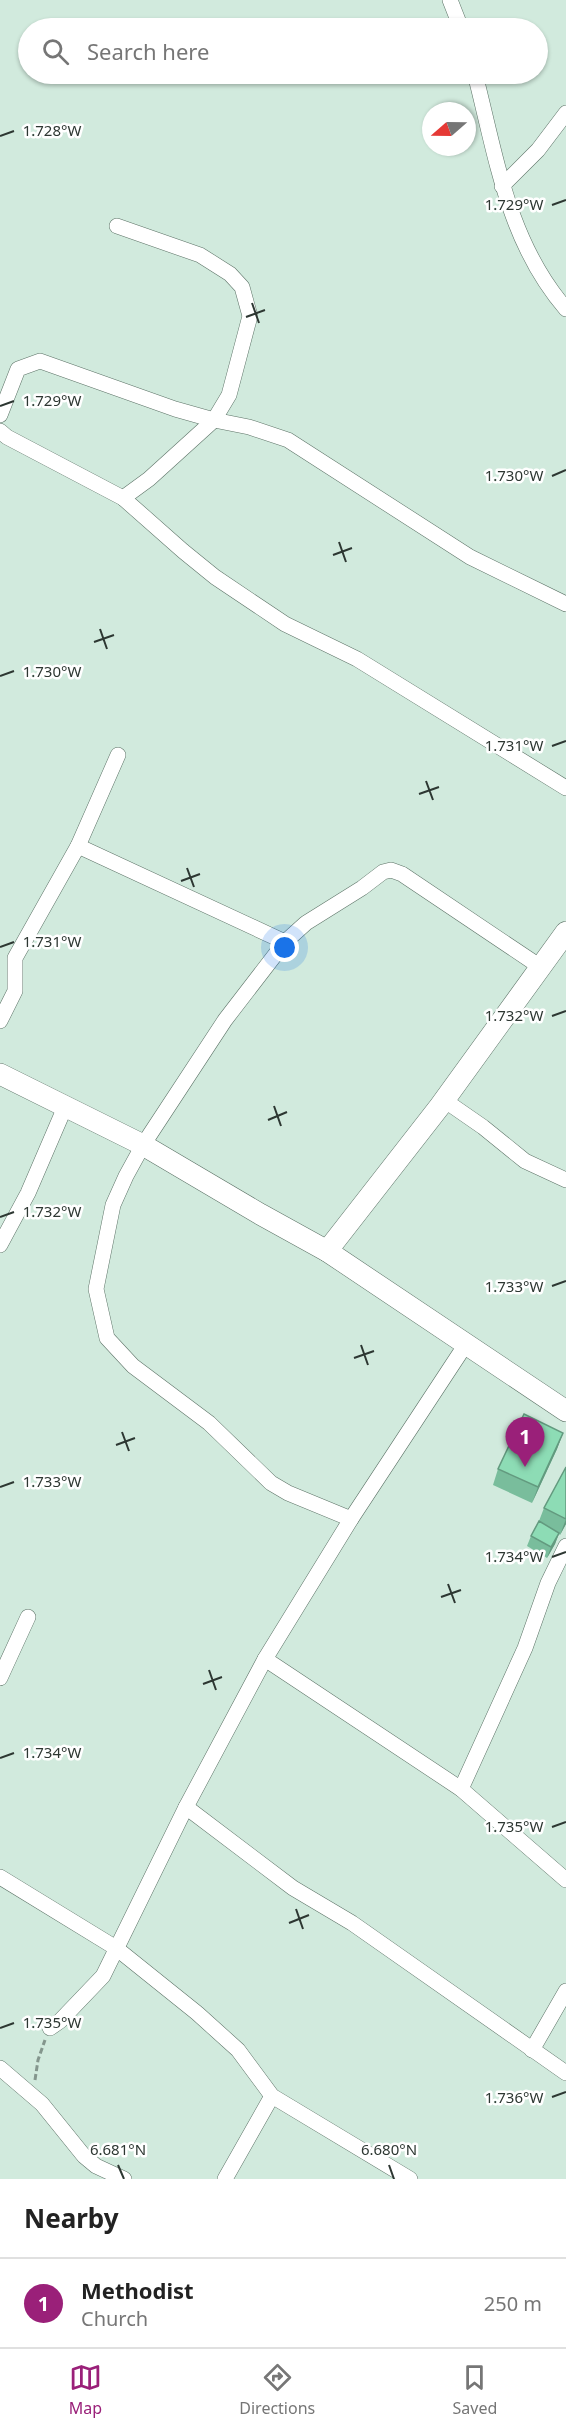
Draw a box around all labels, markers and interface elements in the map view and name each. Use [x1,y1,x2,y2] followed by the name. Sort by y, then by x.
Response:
[18,18,548,84] search box
[39,35,72,68] icon: search
[87,36,209,66] text: Search here
[422,102,476,156] north arrow
[23,120,81,140] text: 1.728°W
[485,194,543,214] text: 1.729°W
[23,390,81,410] text: 1.729°W
[485,465,543,485] text: 1.730°W
[23,661,81,681] text: 1.730°W
[485,735,543,755] text: 1.731°W
[23,931,81,951] text: 1.731°W
[270,933,299,962] your location
[485,1005,543,1025] text: 1.732°W
[23,1201,81,1221] text: 1.732°W
[485,1276,543,1296] text: 1.733°W
[506,1418,544,1467] pin: 1
[23,1471,81,1491] text: 1.733°W
[485,1546,543,1566] text: 1.734°W
[23,1742,81,1762] text: 1.734°W
[485,1816,543,1836] text: 1.735°W
[23,2012,81,2032] text: 1.735°W
[485,2087,543,2107] text: 1.736°W
[90,2139,146,2159] text: 6.681°N
[361,2139,417,2159] text: 6.680°N
[24,2200,119,2236] text: Nearby
[81,2275,194,2305] text: Methodist
[38,2290,49,2317] text: 1
[484,2290,542,2317] text: 250 m
[81,2305,148,2332] text: Church
[69,2361,102,2419] tab: Map
[239,2361,315,2419] tab: Directions
[453,2361,497,2419] tab: Saved

